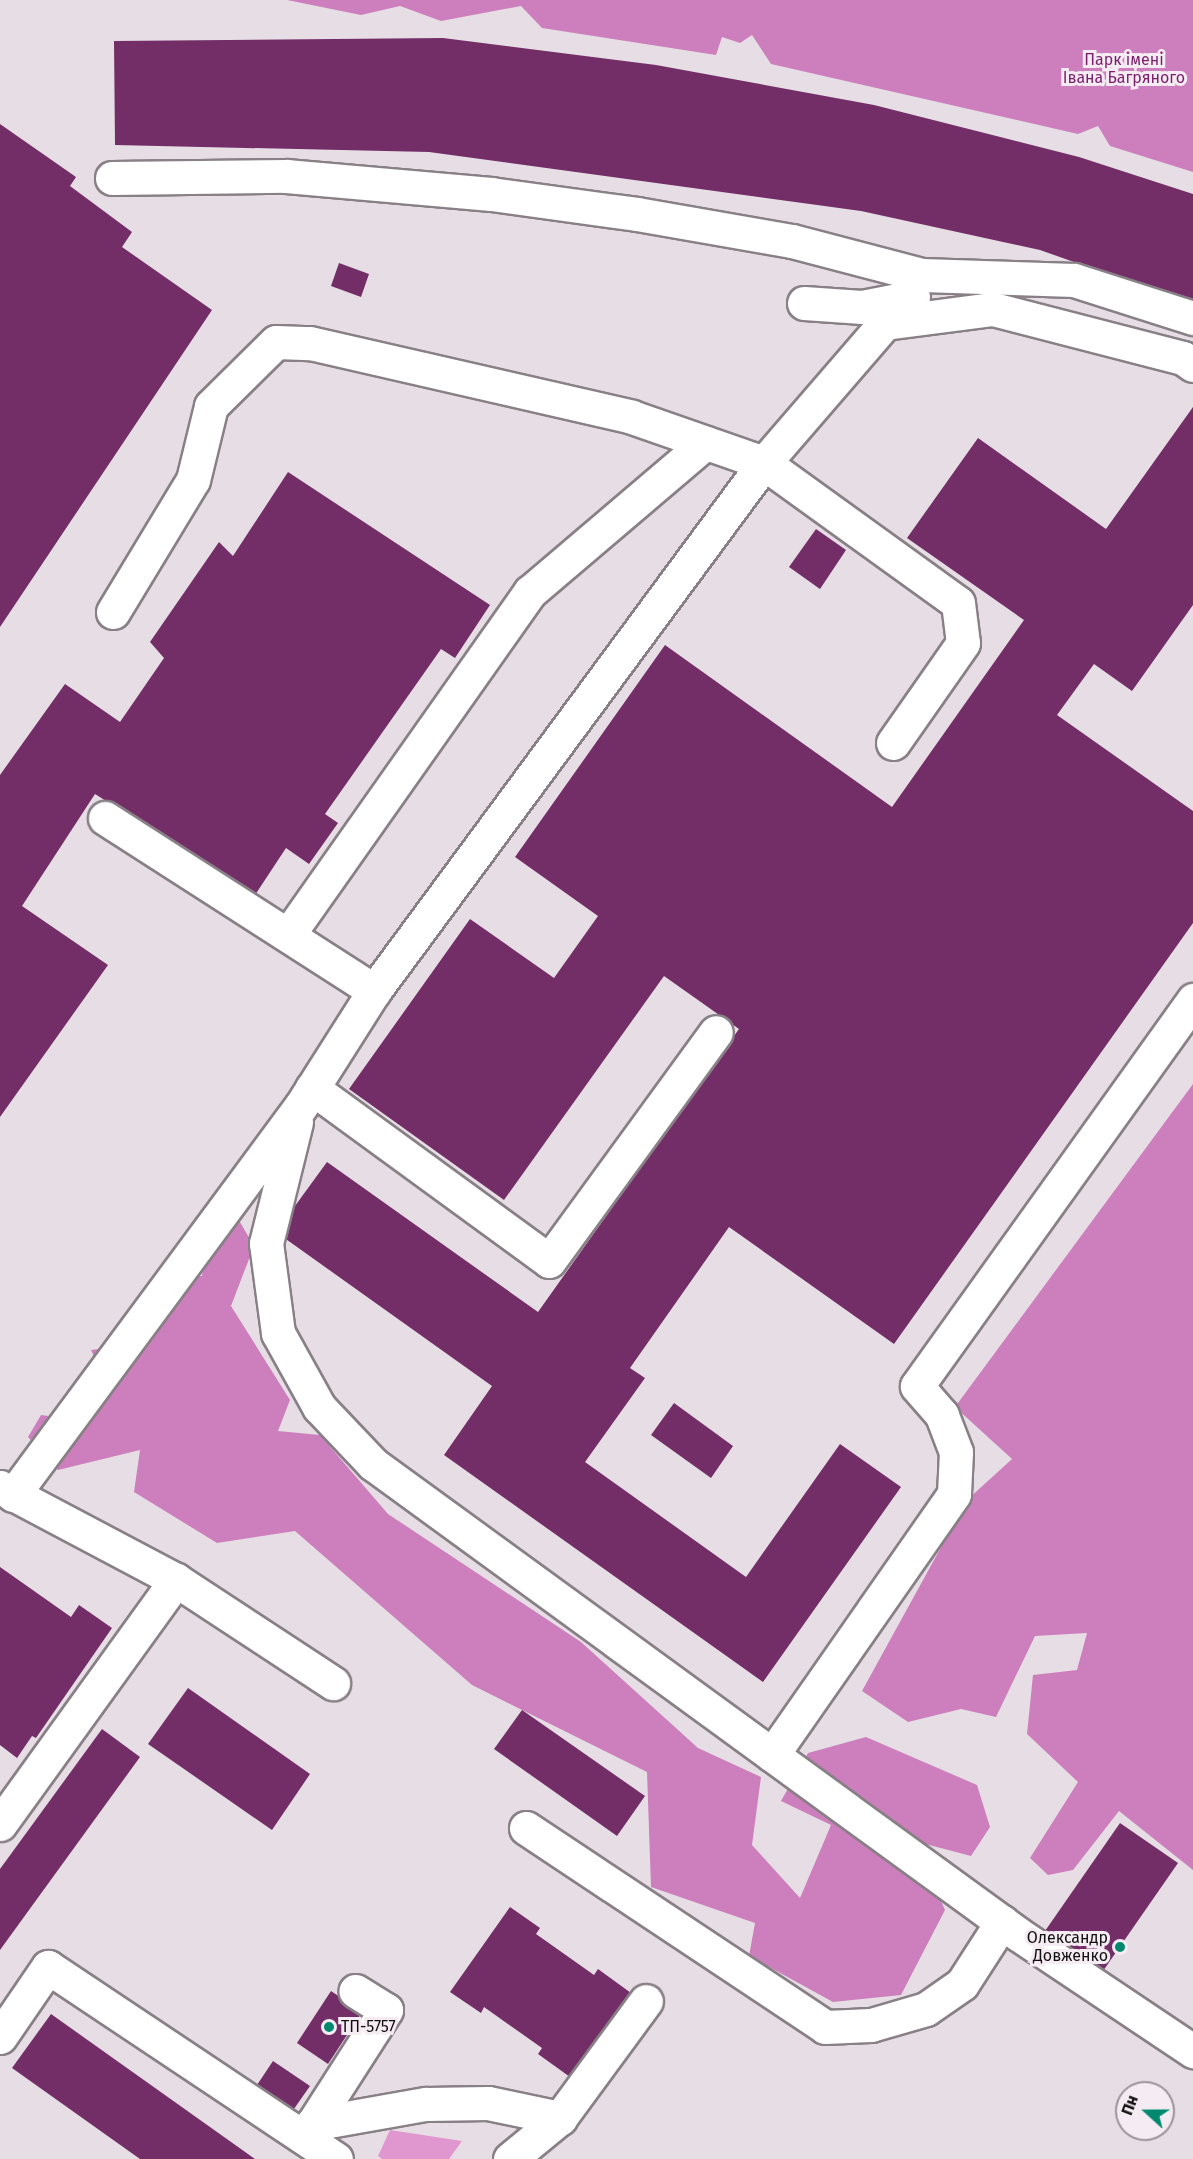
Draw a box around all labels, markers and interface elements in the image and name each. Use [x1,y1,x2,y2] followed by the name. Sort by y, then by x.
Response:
[1063,50,1185,88] park label: Парк імені Івана Багряного
[1027,1928,1108,1966] place label: Олександр Довженко
[1113,1940,1127,1954] marker: Олександр Довженко
[341,2017,396,2037] place label: ТП-5757
[322,2020,336,2034] marker: ТП-5757
[1115,2081,1175,2141] north arrow
[1117,2092,1142,2118] text: Пн

